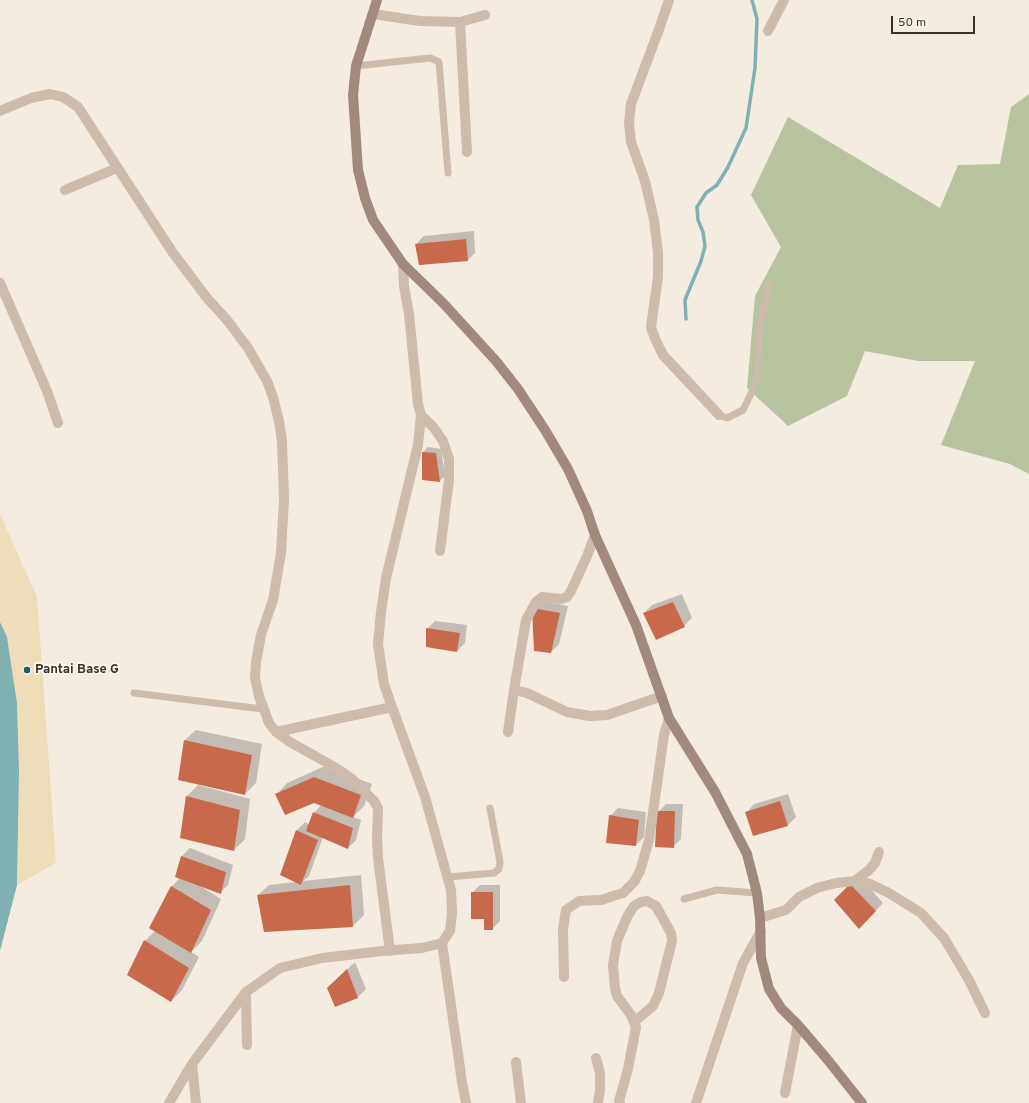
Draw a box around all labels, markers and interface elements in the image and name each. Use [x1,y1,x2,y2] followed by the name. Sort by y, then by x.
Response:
[893,8,977,34] scale bar
[898,15,926,31] text: 50 m
[35,662,119,678] place label: Pantai Base G
[22,665,32,675] marker: Pantai Base G

